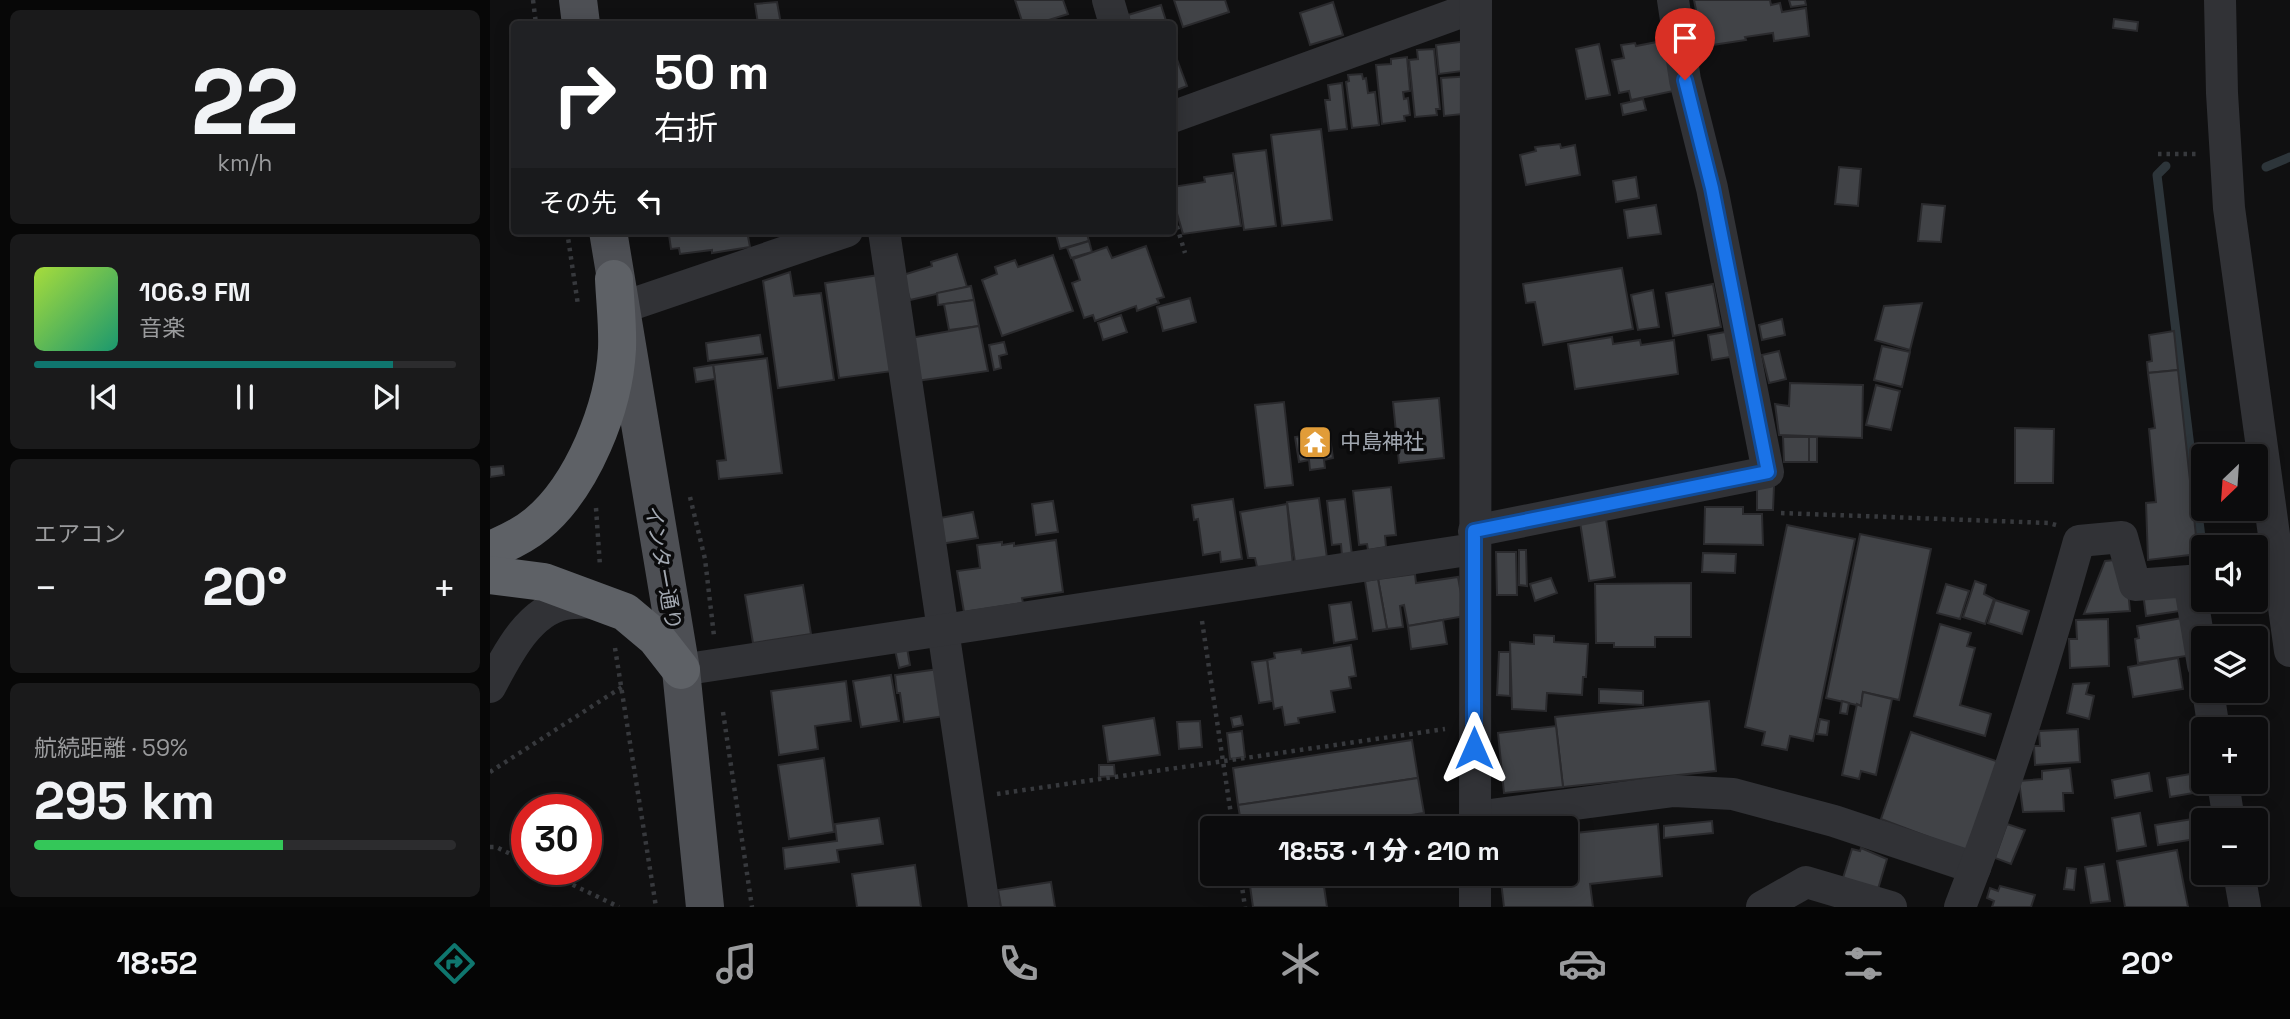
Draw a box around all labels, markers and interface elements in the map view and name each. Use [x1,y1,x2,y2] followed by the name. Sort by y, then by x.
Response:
[1655,8,1715,80] pin
[1666,19,1704,57] icon: arrive
[654,41,769,103] text: 50 m
[191,44,299,161] text: 22
[539,49,630,140] icon: right
[654,108,718,148] text: 右折
[218,148,272,178] text: km/h
[631,182,669,220] icon: left
[539,186,617,220] text: その先
[139,275,251,309] text: 106.9 FM
[139,313,185,343] text: 音楽
[85,378,123,416] icon: previous
[226,378,264,416] icon: pause
[367,378,405,416] icon: next
[1296,423,1334,461] temple icon: 中島神社
[1340,428,1424,455] place label: 中島神社
[2191,444,2268,522] north arrow
[2191,444,2268,885] map controls
[639,504,688,632] street label: インター通り
[34,519,126,549] text: エアコン
[2191,535,2268,612] button: sound
[202,554,288,620] text: 20°
[34,564,58,612] text: −
[432,564,456,612] text: +
[2191,626,2268,703] button: layers
[1437,711,1511,785] position arrow
[2191,717,2268,794] button: +
[34,733,188,763] text: 航続距離 · 59%
[34,768,215,834] text: 295 km
[511,794,602,885] speed limit sign: 30
[2191,808,2268,885] button: −
[1278,834,1500,868] text: 18:53 · 1 分 · 210 m
[430,939,479,988] icon: directions
[712,939,761,988] icon: music
[994,939,1043,988] icon: phone
[1276,939,1325,988] icon: climate
[1558,939,1607,988] icon: car
[1839,939,1888,988] icon: filters
[116,943,198,983] text: 18:52
[2121,943,2173,983] text: 20°

